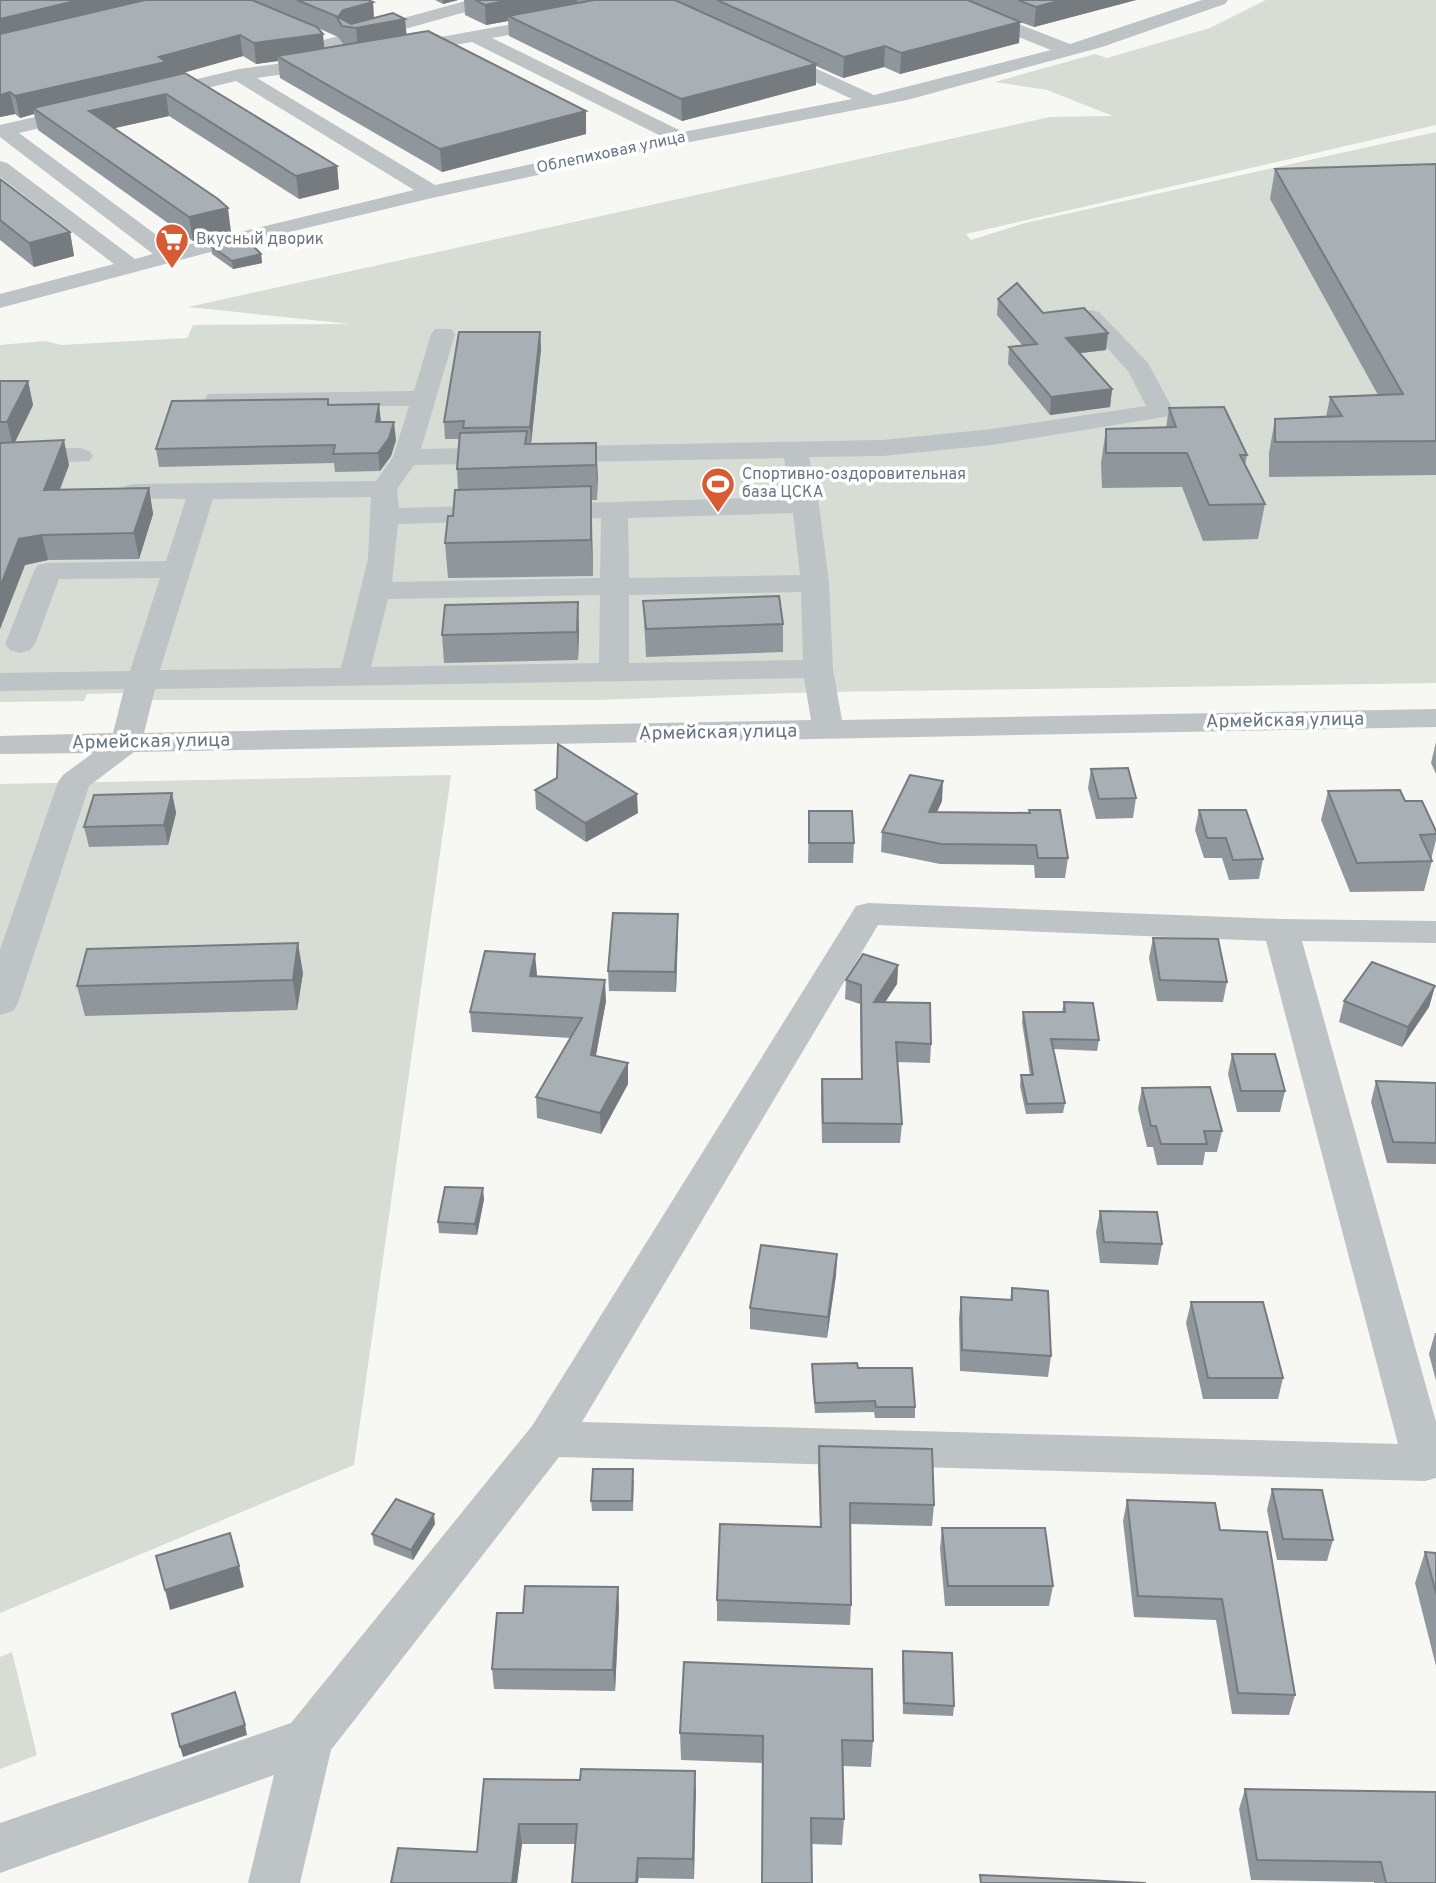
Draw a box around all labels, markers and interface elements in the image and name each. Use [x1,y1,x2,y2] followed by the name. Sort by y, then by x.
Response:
[535,127,687,179] street label: Облепиховая улица
[153,221,191,270] supermarket icon: Вкусный дворик
[196,230,324,250] place label: Вкусный дворик
[699,465,737,514] sports icon: Спортивно-оздоровительная база ЦСКА
[742,465,966,503] place label: Спортивно-оздоровительная база ЦСКА
[1206,708,1364,734] street label: Армейская улица
[639,720,797,746] street label: Армейская улица
[72,729,230,755] street label: Армейская улица

